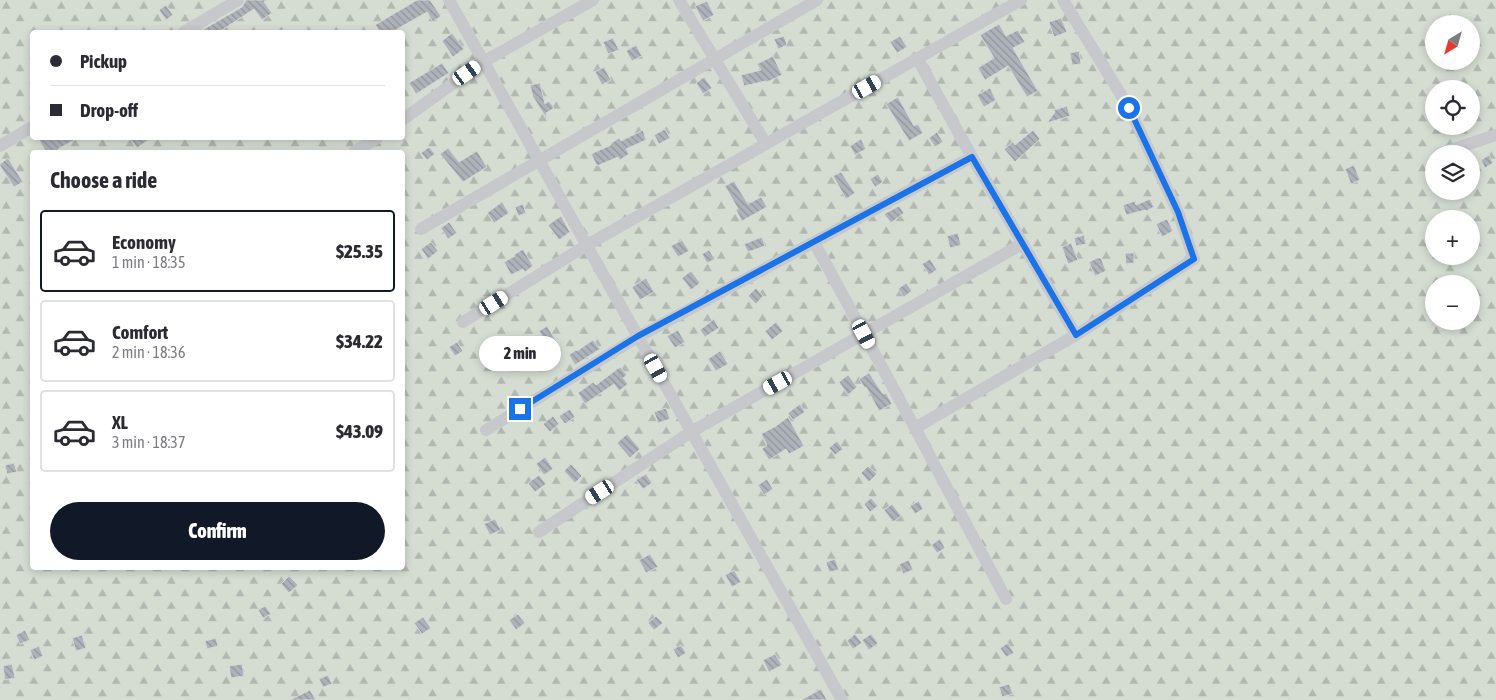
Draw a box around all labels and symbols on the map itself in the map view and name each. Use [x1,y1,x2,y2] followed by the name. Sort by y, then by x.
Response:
[1425,15,1480,70] north arrow
[450,58,483,88] car
[850,73,883,101] car
[1118,97,1140,119] route start
[477,289,510,317] car
[850,317,877,351] car
[479,336,561,372] callout: 2 min
[642,351,669,385] car
[761,369,794,397] car
[509,398,531,420] route end
[583,478,616,506] car

